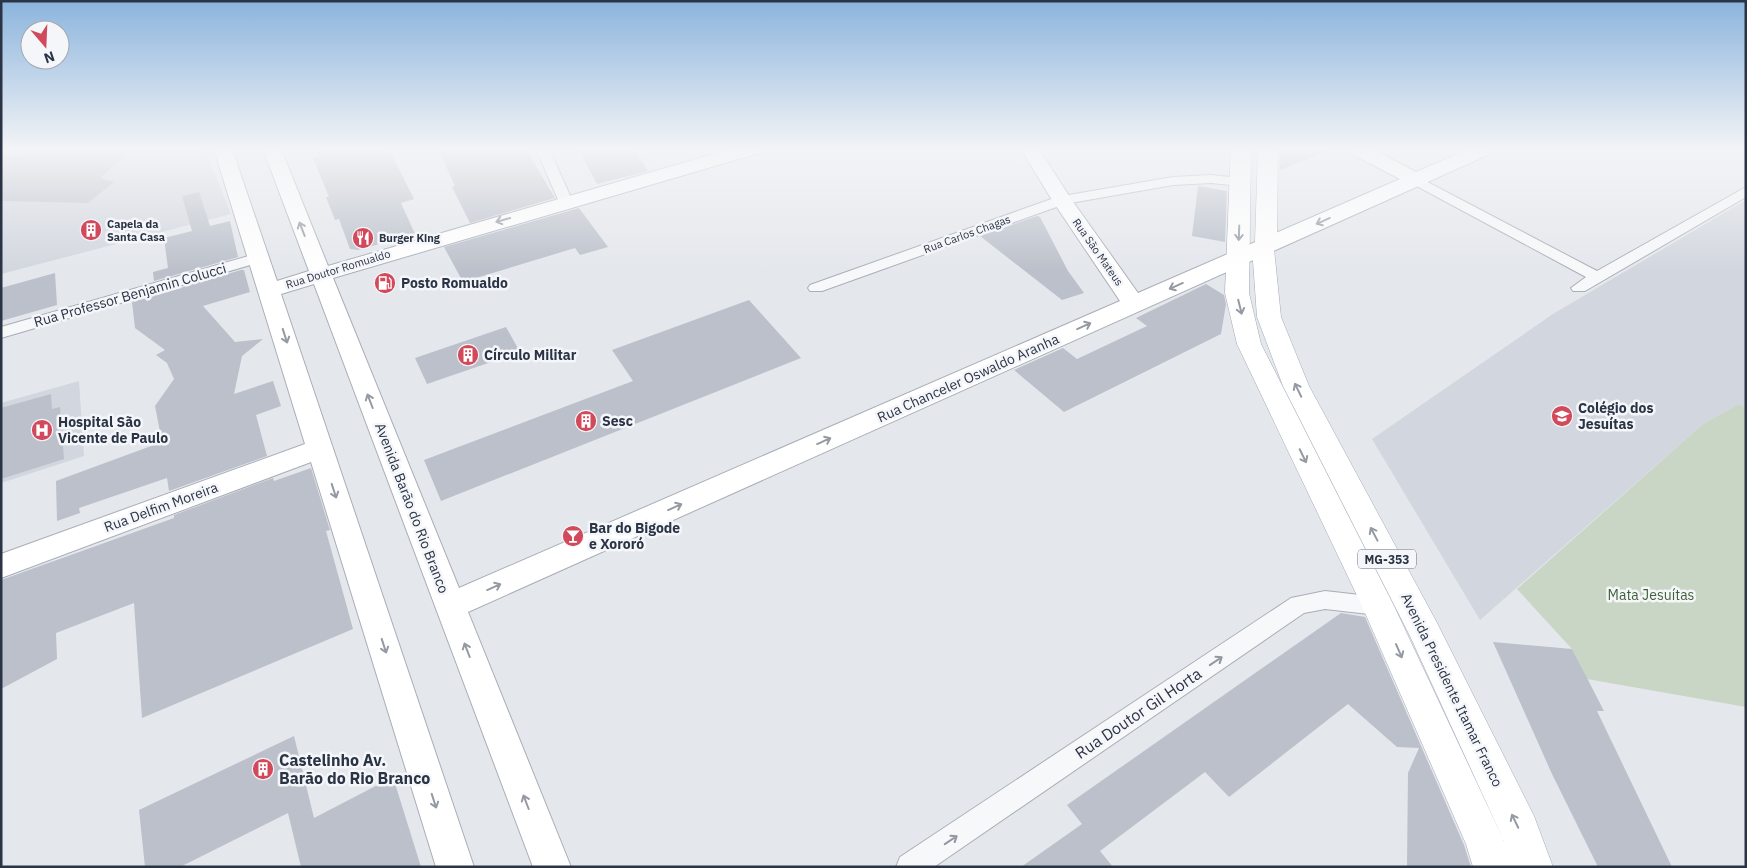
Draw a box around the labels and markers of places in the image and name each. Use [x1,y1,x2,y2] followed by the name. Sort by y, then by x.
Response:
[107,217,165,244] place label: Capela da Santa Casa
[79,218,103,242] building icon: Capela da Santa Casa
[351,226,375,250] restaurant icon: Burger King
[379,231,441,245] place label: Burger King
[373,271,397,295] fuel station icon: Posto Romualdo
[401,274,508,292] place label: Posto Romualdo
[456,343,480,367] building icon: Círculo Militar
[484,346,577,364] place label: Círculo Militar
[1578,399,1654,433] place label: Colégio dos Jesuítas
[1550,404,1574,428] school or university icon: Colégio dos Jesuítas
[574,409,598,433] building icon: Sesc
[602,412,633,430] place label: Sesc
[58,413,168,447] place label: Hospital São Vicente de Paulo
[30,418,54,442] hospital icon: Hospital São Vicente de Paulo
[589,519,680,553] place label: Bar do Bigode e Xororó
[561,524,585,548] bar icon: Bar do Bigode e Xororó
[279,750,430,788] place label: Castelinho Av. Barão do Rio Branco
[251,757,275,781] building icon: Castelinho Av. Barão do Rio Branco

